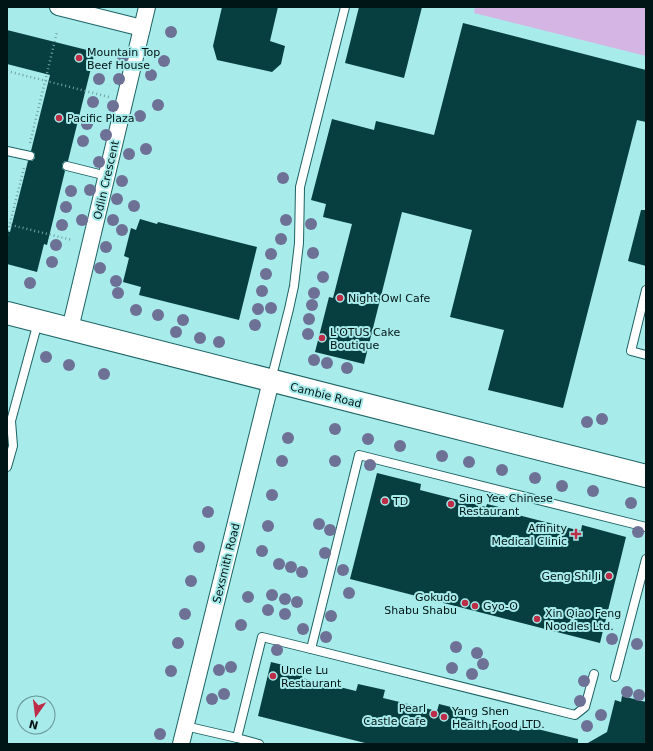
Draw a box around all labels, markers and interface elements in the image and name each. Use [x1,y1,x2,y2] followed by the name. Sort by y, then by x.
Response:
[87,46,160,72] place label: Mountain Top Beef House
[74,53,84,63] marker: Mountain Top Beef House
[67,112,134,125] place label: Pacific Plaza
[54,113,64,123] marker: Pacific Plaza
[91,139,122,221] street label: Odlin Crescent
[348,292,431,305] place label: Night Owl Cafe
[335,293,345,303] marker: Night Owl Cafe
[330,326,400,352] place label: L'OTUS Cake Boutique
[317,333,327,343] marker: L'OTUS Cake Boutique
[289,380,363,411] street label: Cambie Road
[459,492,553,518] place label: Sing Yee Chinese Restaurant
[392,495,408,508] place label: TD
[380,496,390,506] marker: TD
[446,499,456,509] marker: Sing Yee Chinese Restaurant
[210,522,243,604] street label: Sexsmith Road
[491,522,567,548] place label: Affinity Medical Clinic
[570,528,582,540] marker: Affinity Medical Clinic
[541,570,601,583] place label: Geng Shi Ji
[604,571,614,581] marker: Geng Shi Ji
[384,591,457,617] place label: Gokudo Shabu Shabu
[460,598,470,608] marker: Gokudo Shabu Shabu
[483,600,518,613] place label: Gyo-O
[470,601,480,611] marker: Gyo-O
[545,607,621,633] place label: Xin Qiao Feng Noodles Ltd.
[532,614,542,624] marker: Xin Qiao Feng Noodles Ltd.
[281,664,342,690] place label: Uncle Lu Restaurant
[268,671,278,681] marker: Uncle Lu Restaurant
[16,695,56,735] north arrow
[363,702,426,728] place label: Pearl Castle Cafe
[451,705,545,731] place label: Yang Shen Health Food LTD.
[429,709,439,719] marker: Pearl Castle Cafe
[439,712,449,722] marker: Yang Shen Health Food LTD.
[28,717,40,732] text: N

